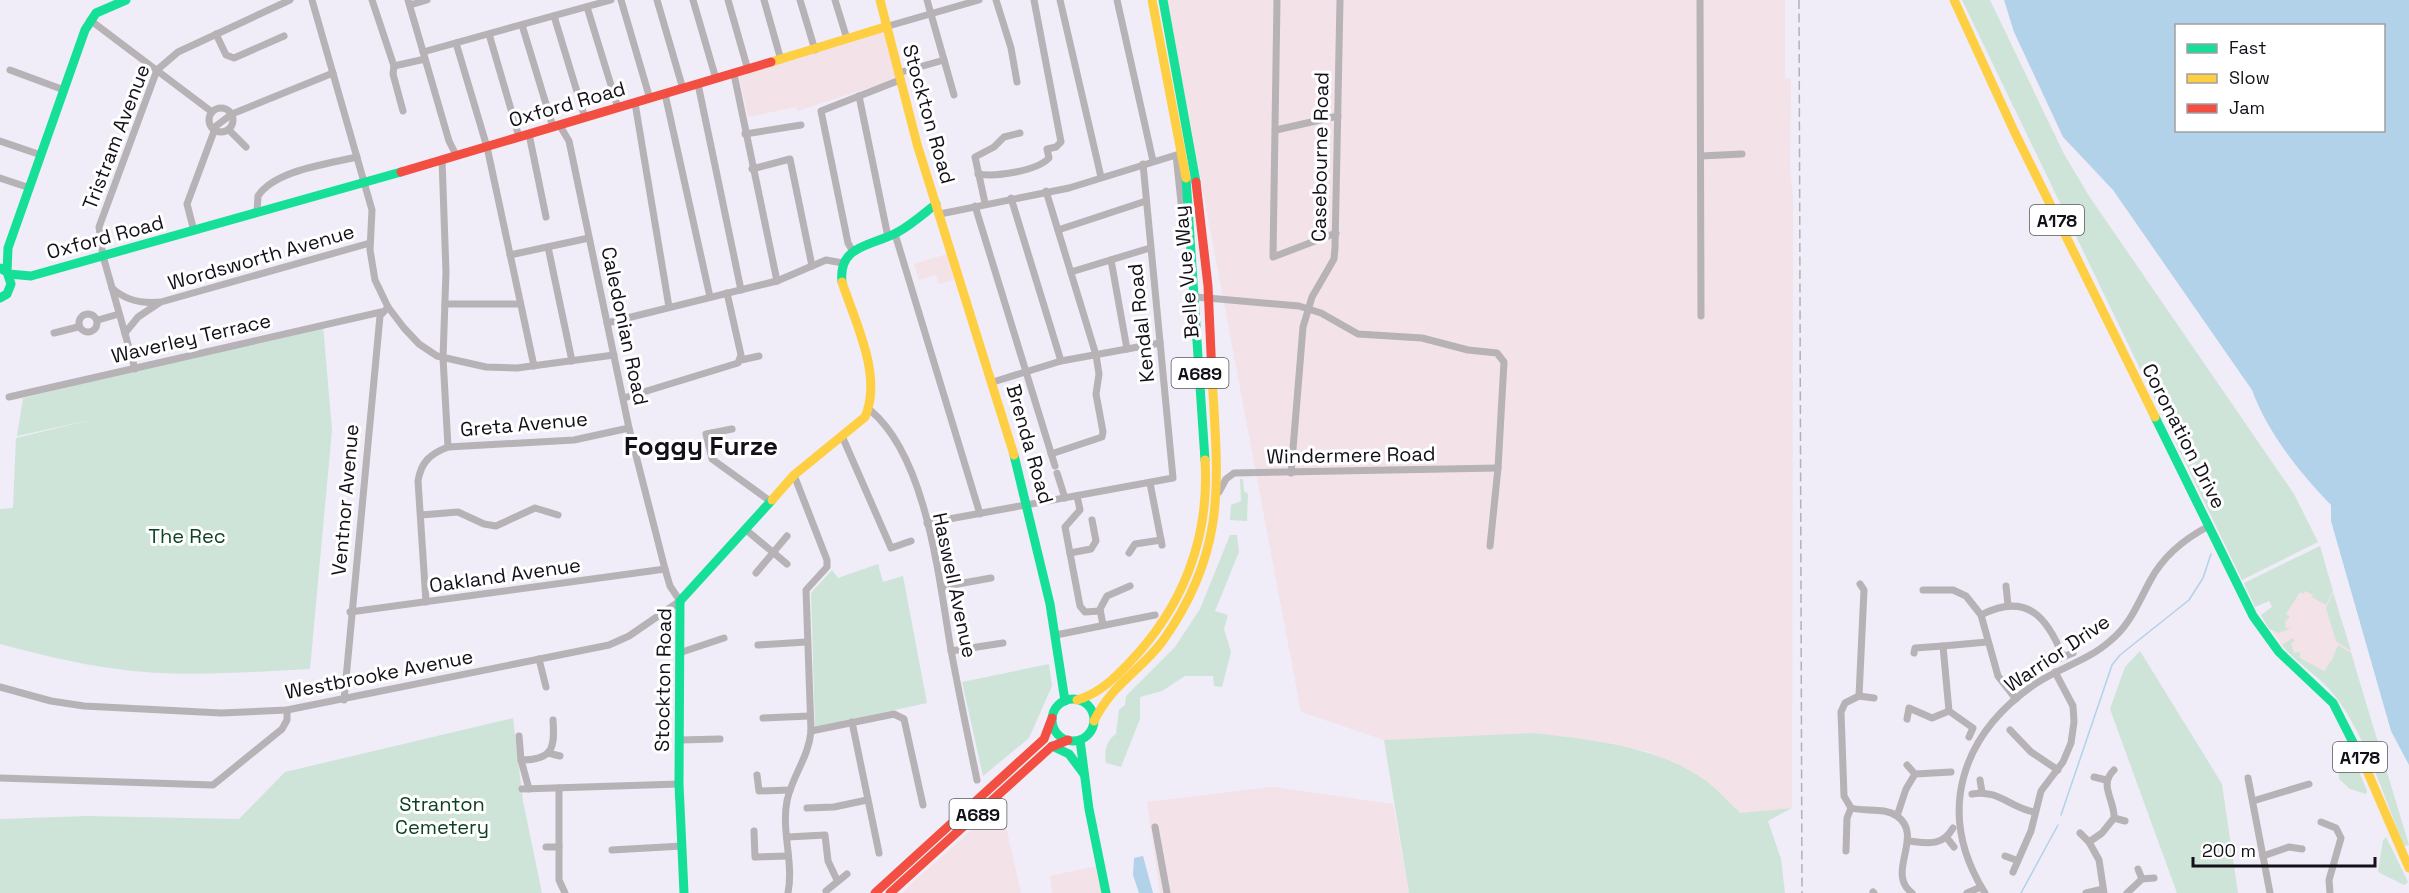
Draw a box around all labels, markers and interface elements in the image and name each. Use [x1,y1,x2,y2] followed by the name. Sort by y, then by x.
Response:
[2175,24,2385,132] legend
[2229,36,2266,59] text: Fast
[897,41,961,187] street label: Stockton Road
[76,61,156,213] street label: Tristram Avenue
[2229,66,2270,89] text: Slow
[1306,72,1334,242] street label: Casebourne Road
[506,75,628,133] street label: Oxford Road
[2229,96,2265,119] text: Jam
[1167,204,1205,340] street label: Belle Vue Way
[2030,205,2084,235] road number: A178
[44,209,166,265] street label: Oxford Road
[165,218,357,296] street label: Wordsworth Avenue
[595,244,655,408] street label: Caledonian Road
[1122,262,1160,384] street label: Kendal Road
[109,307,273,369] street label: Waverley Terrace
[1172,358,1228,388] road number: A689
[2136,359,2232,513] street label: Coronation Drive
[1001,381,1059,507] street label: Brenda Road
[459,405,589,443] street label: Greta Avenue
[325,423,365,577] street label: Ventnor Avenue
[624,429,778,463] district label: Foggy Furze
[1266,441,1436,469] street label: Windermere Road
[927,510,983,660] street label: Haswell Avenue
[148,523,226,549] park label: The Rec
[428,552,582,598] street label: Oakland Avenue
[649,608,677,752] street label: Stockton Road
[1999,608,2115,698] street label: Warrior Drive
[283,643,475,705] street label: Westbrooke Avenue
[2333,742,2387,772] road number: A178
[395,791,489,840] park label: Stranton Cemetery
[950,799,1006,829] road number: A689
[2193,830,2374,868] scale bar
[2202,839,2256,862] text: 200 m

